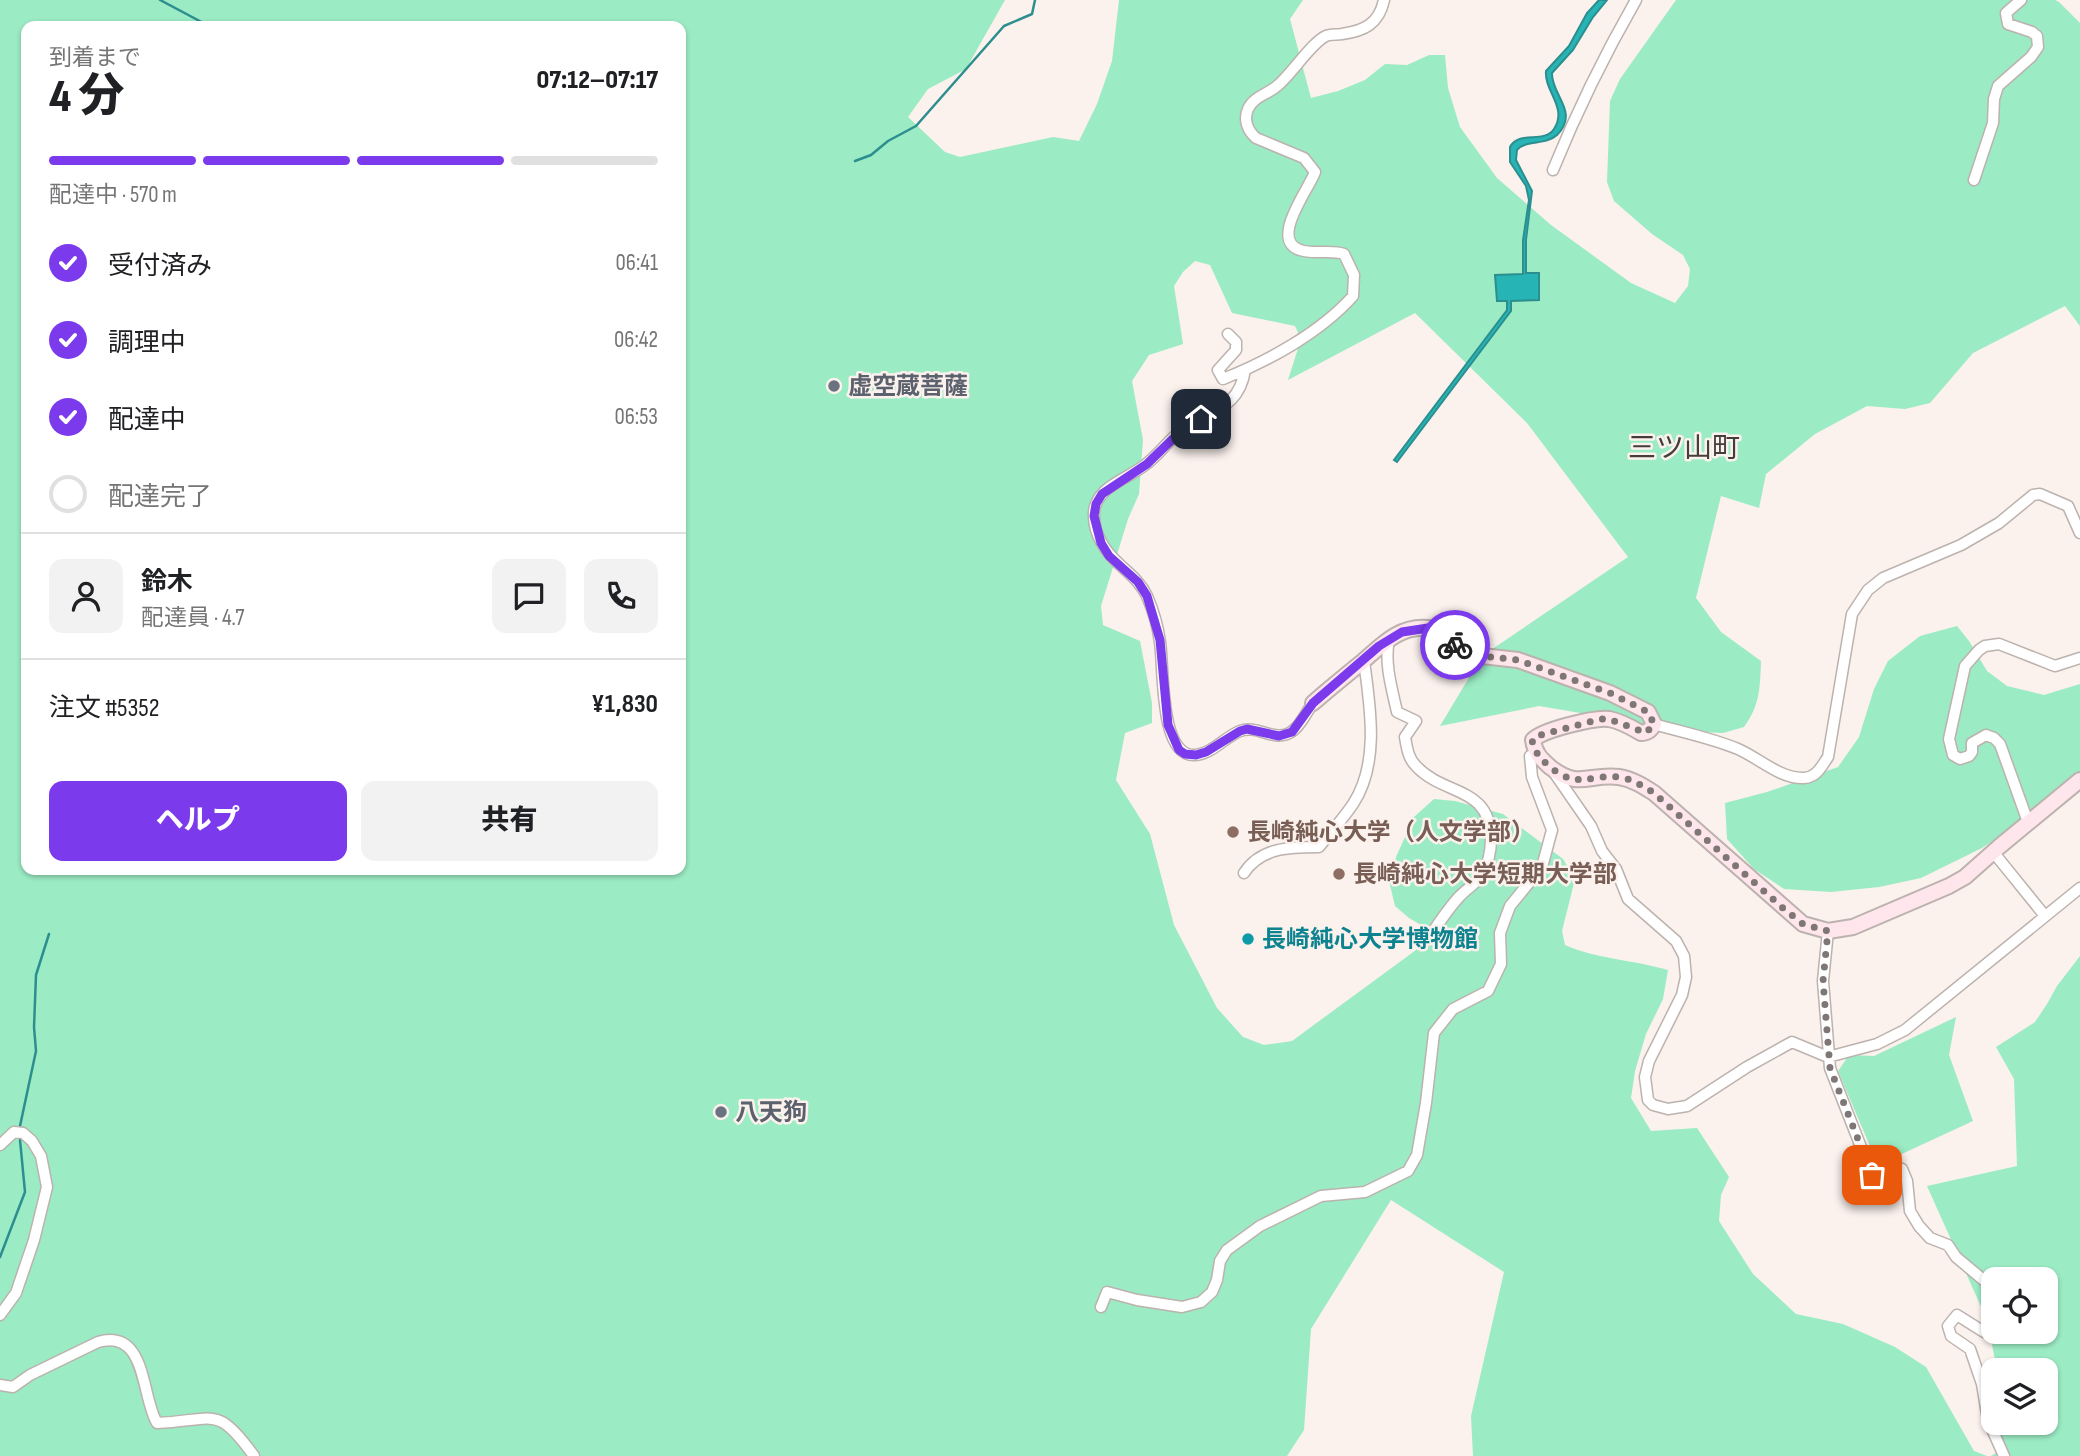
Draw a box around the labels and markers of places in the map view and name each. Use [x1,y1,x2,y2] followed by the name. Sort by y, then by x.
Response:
[848,372,968,401] place label: 虚空蔵菩薩
[826,378,842,394] marker: 虚空蔵菩薩
[1171,389,1231,449] pin
[1247,818,1535,847] place label: 長崎純心大学（人文学部）
[1225,824,1241,840] marker: 長崎純心大学（人文学部）
[1353,860,1617,889] place label: 長崎純心大学短期大学部
[1331,866,1347,882] marker: 長崎純心大学短期大学部
[1262,925,1478,954] place label: 長崎純心大学博物館
[1240,931,1256,947] marker: 長崎純心大学博物館
[735,1098,807,1127] place label: 八天狗
[713,1104,729,1120] marker: 八天狗
[1842,1145,1902,1205] pin

